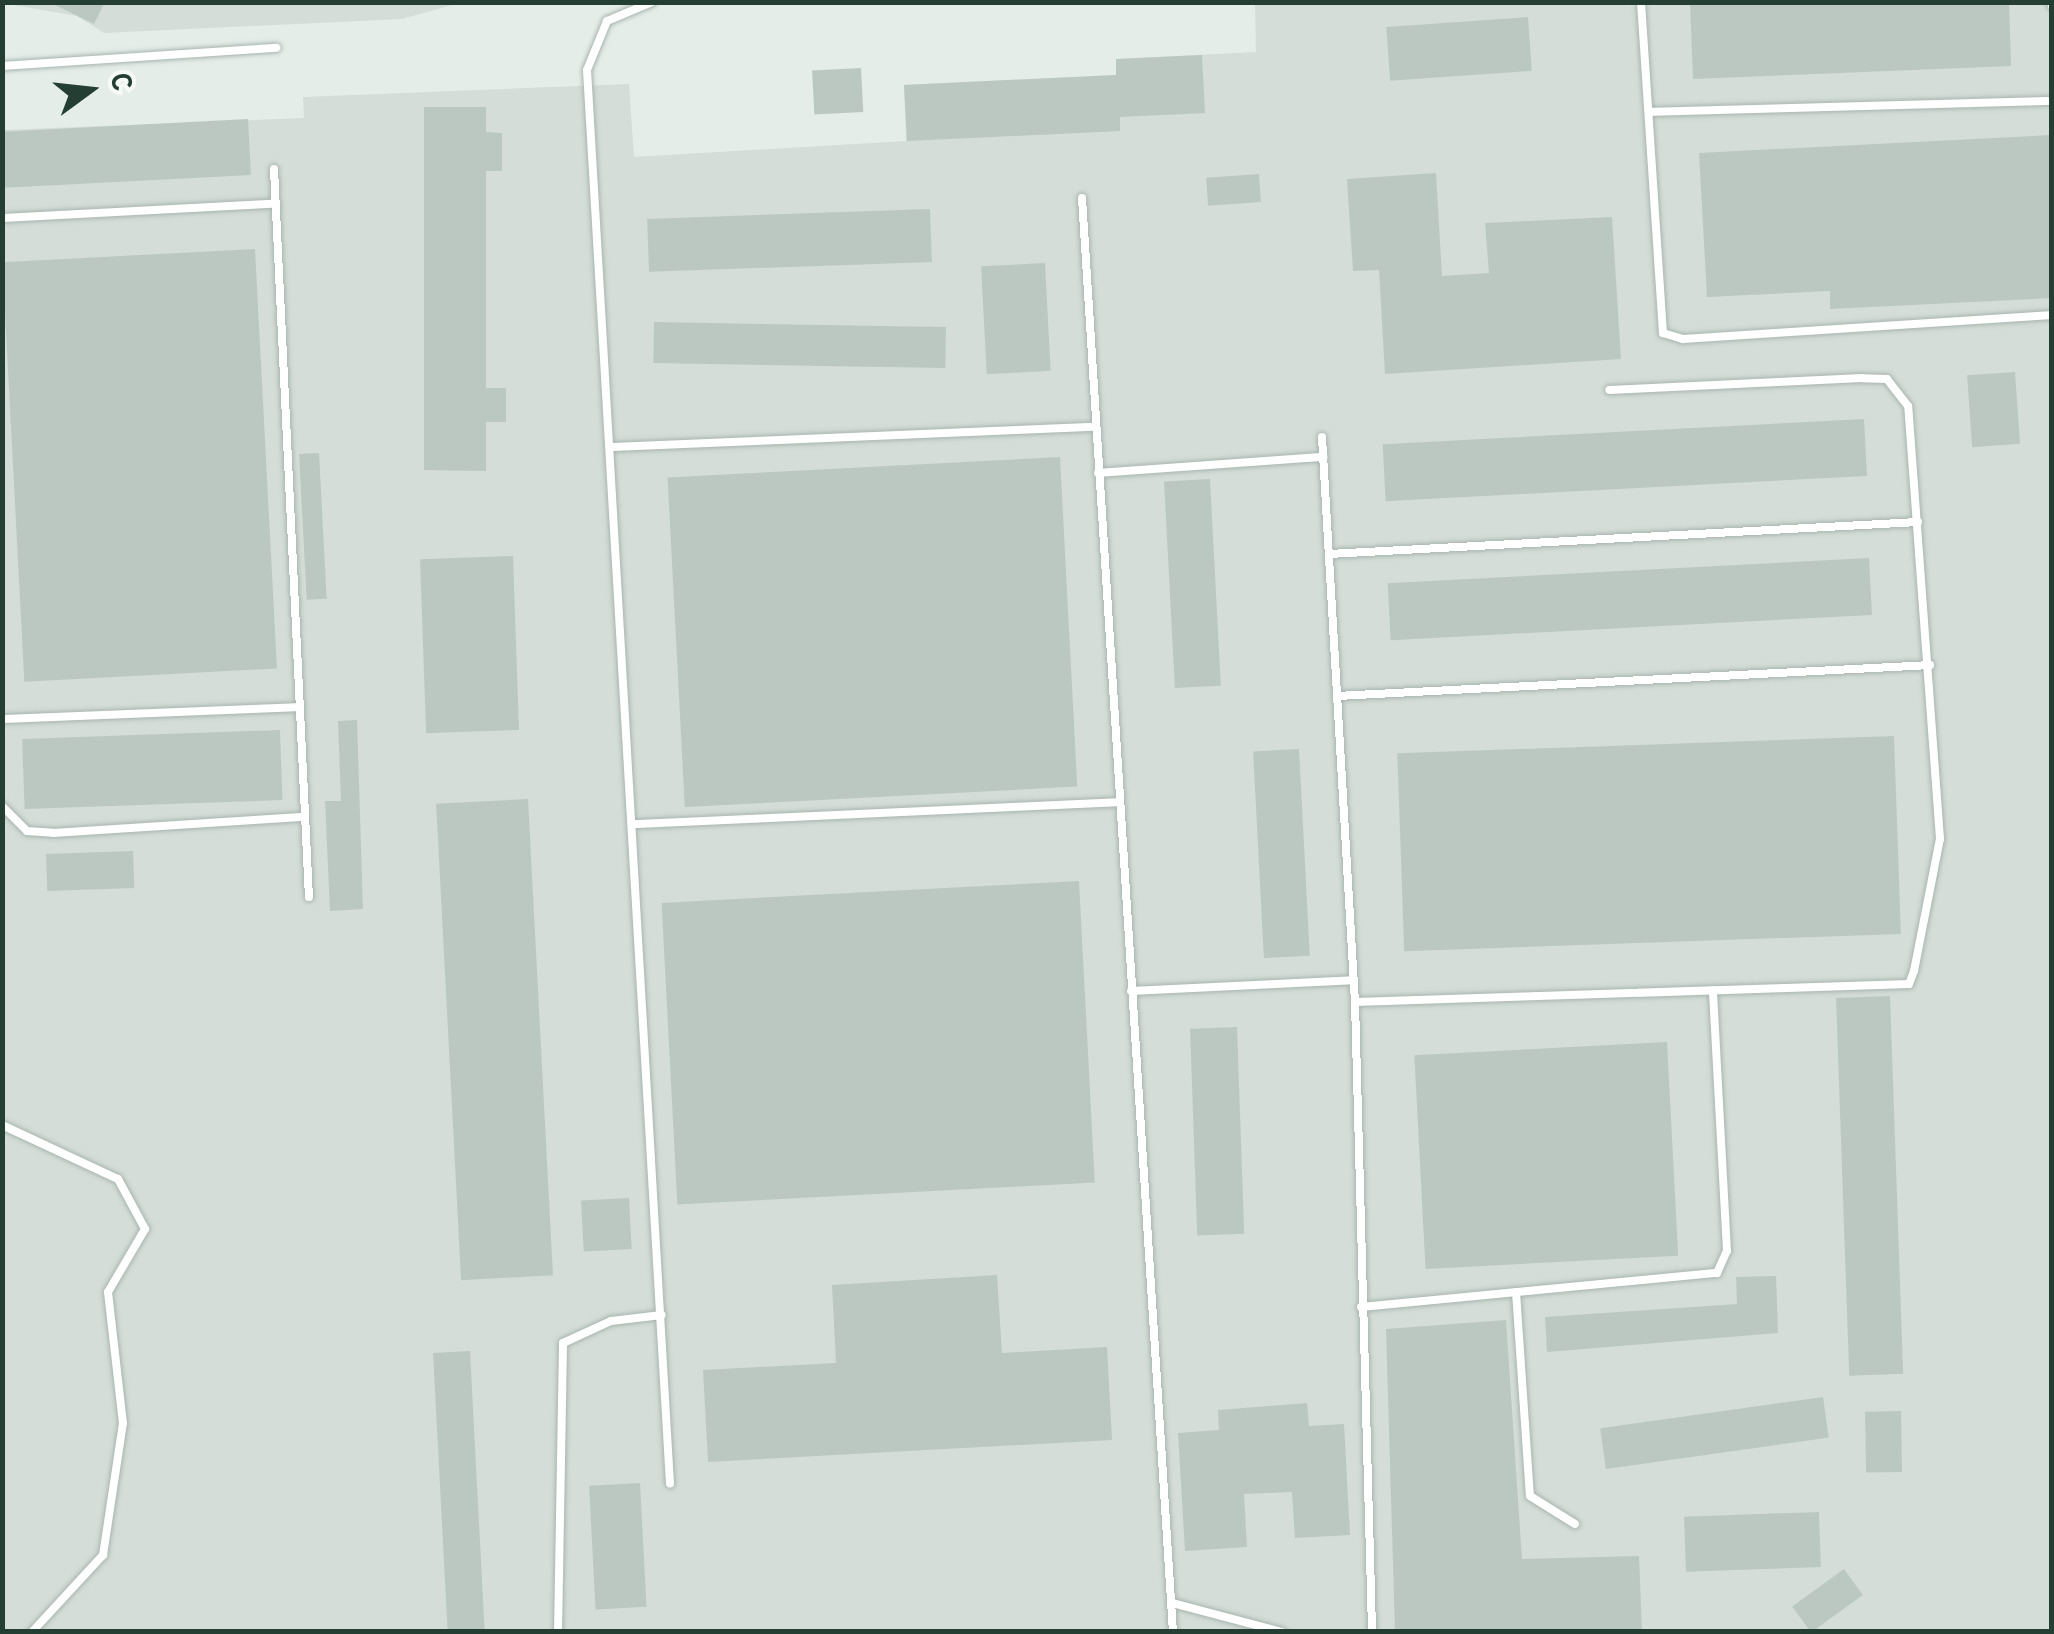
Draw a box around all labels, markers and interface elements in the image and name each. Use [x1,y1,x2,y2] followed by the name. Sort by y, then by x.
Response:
[40,40,140,140] north arrow
[99,69,139,96] text: С

